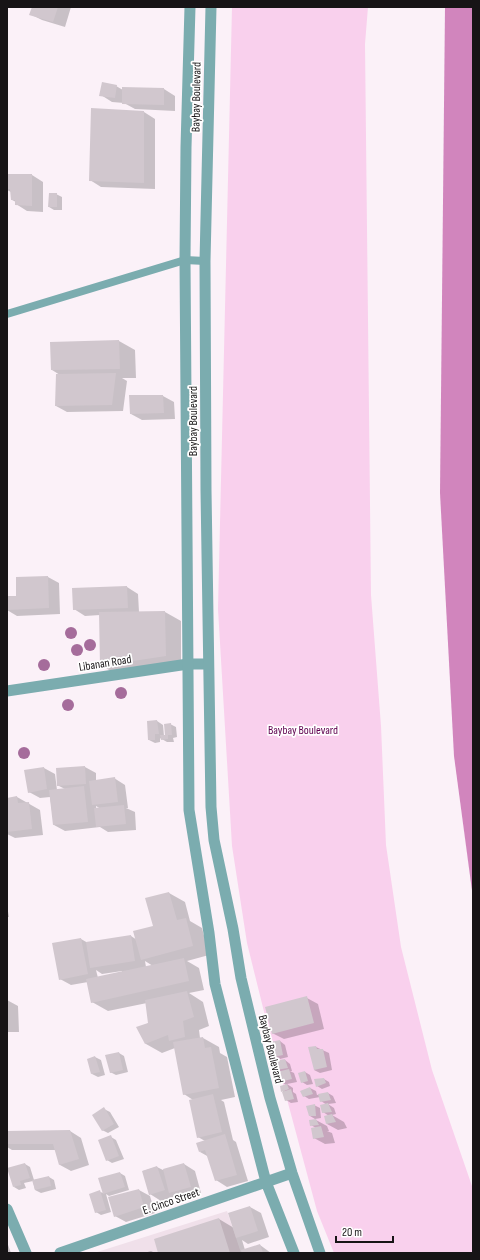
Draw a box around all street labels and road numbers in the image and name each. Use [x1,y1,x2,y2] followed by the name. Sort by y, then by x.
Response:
[188,62,205,132] street label: Baybay Boulevard
[186,386,201,456] street label: Baybay Boulevard
[78,652,132,675] street label: Libanan Road
[255,1013,286,1085] street label: Baybay Boulevard
[141,1185,202,1218] street label: E. Cinco Street

